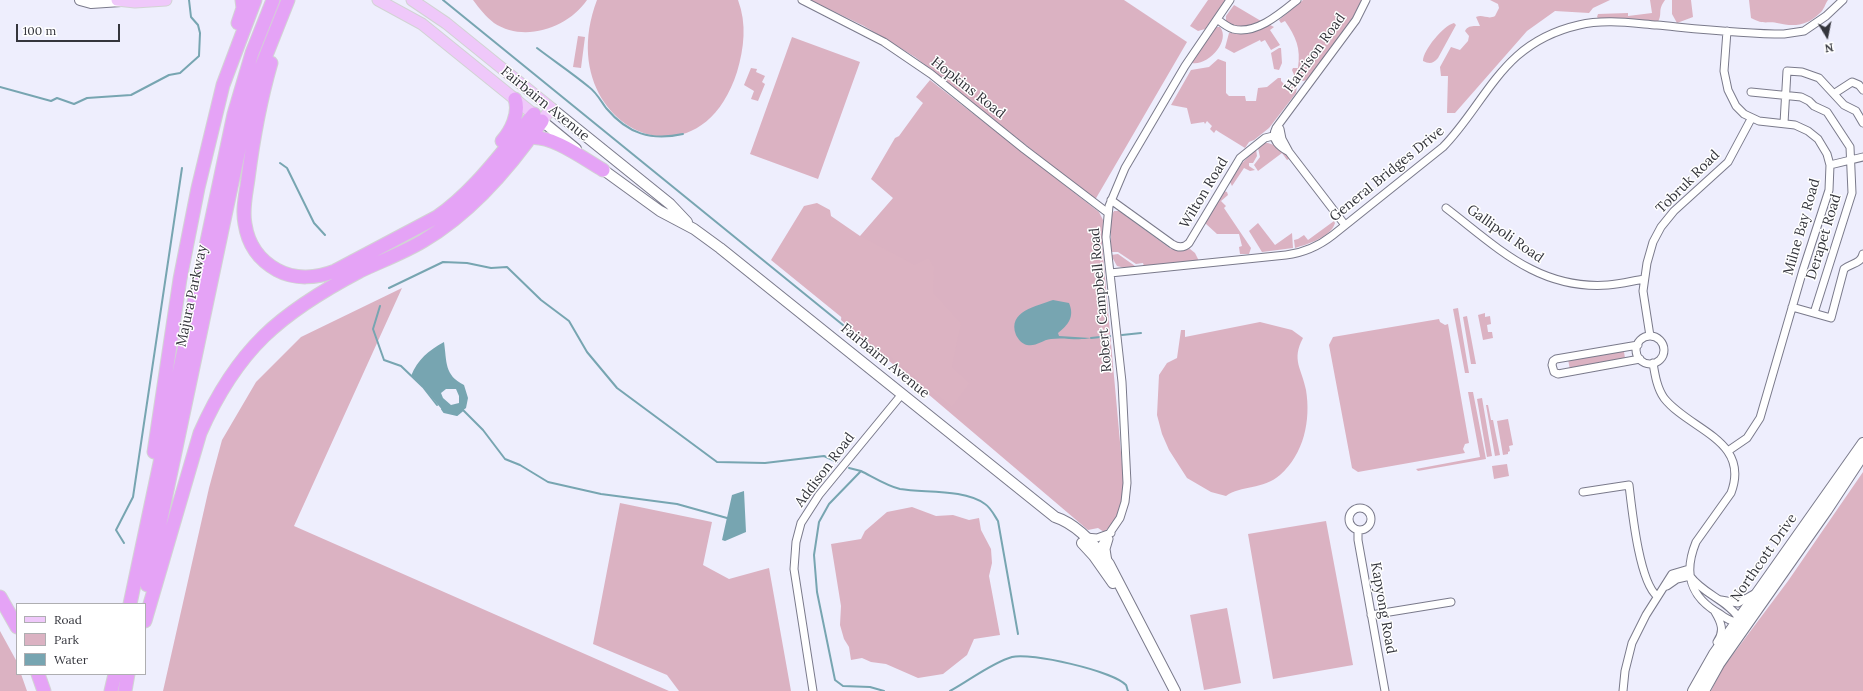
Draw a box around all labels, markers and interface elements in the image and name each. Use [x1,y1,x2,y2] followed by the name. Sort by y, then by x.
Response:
[1281,10,1349,96] street label: Harrison Road
[18,16,122,42] scale bar
[1807,16,1847,56] north arrow
[23,23,56,38] text: 100 m
[1824,40,1835,55] text: N
[927,54,1009,122] street label: Hopkins Road
[497,63,593,145] street label: Fairbairn Avenue
[1326,123,1448,225] street label: General Bridges Drive
[1653,147,1723,217] street label: Tobruk Road
[1176,155,1232,231] street label: Wilton Road
[1780,177,1824,277] street label: Milne Bay Road
[1803,192,1845,282] street label: Derapet Road
[1463,201,1547,267] street label: Gallipoli Road
[1086,227,1116,373] street label: Robert Campbell Road
[173,244,211,348] street label: Majura Parkway
[837,320,933,402] street label: Fairbairn Avenue
[792,429,858,511] street label: Addison Road
[1727,511,1801,605] street label: Northcott Drive
[1367,561,1399,655] street label: Kapyong Road
[16,603,146,675] legend
[54,612,82,627] text: Road
[54,632,79,647] text: Park
[54,652,88,667] text: Water

